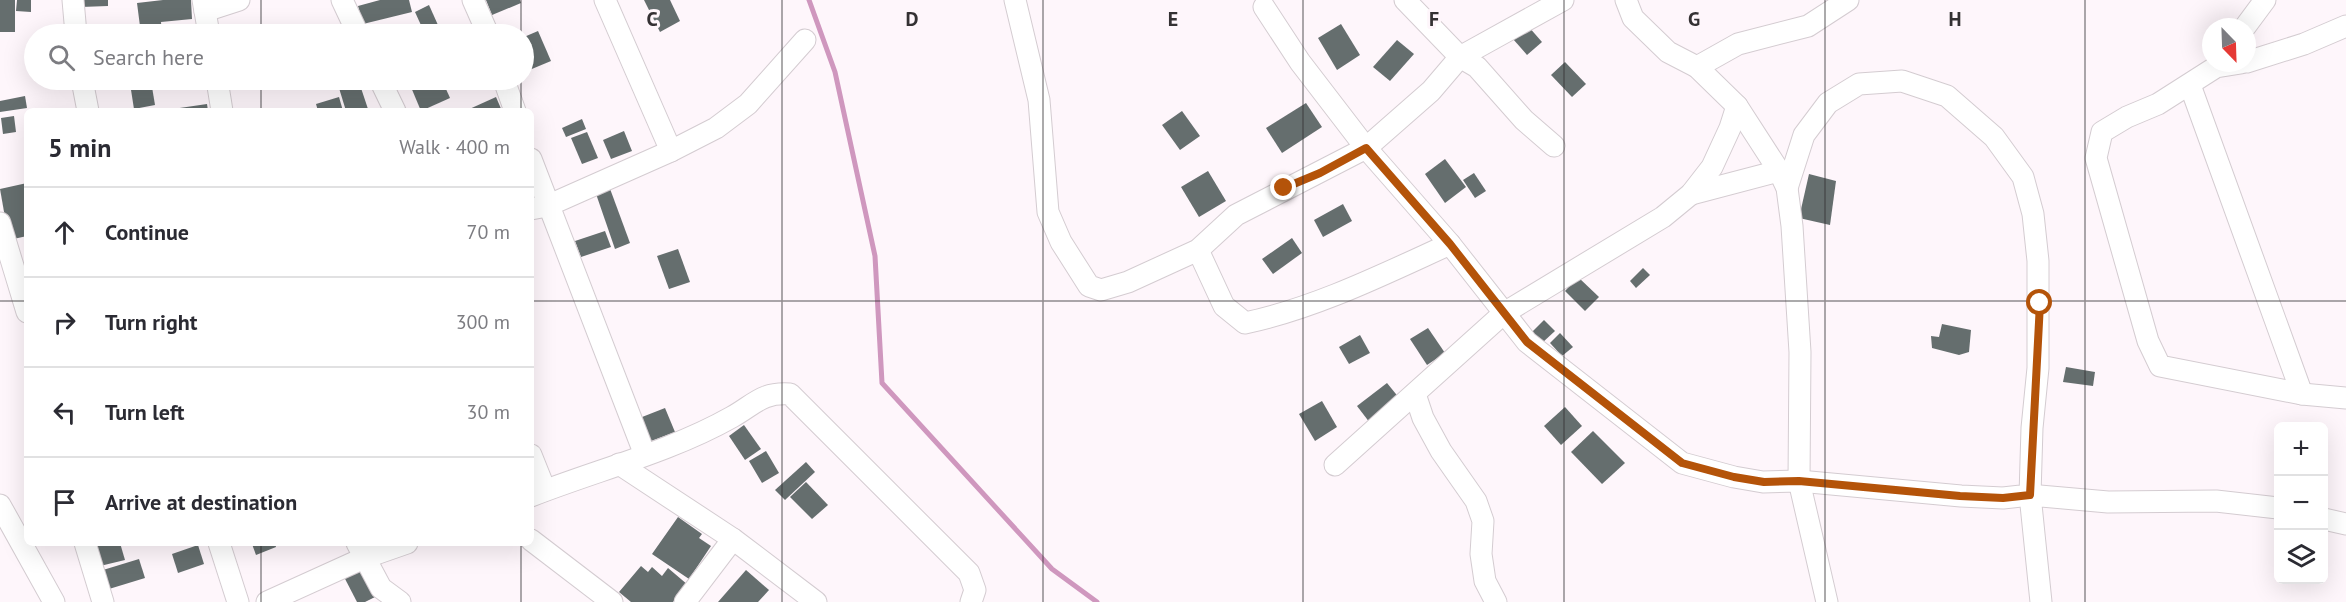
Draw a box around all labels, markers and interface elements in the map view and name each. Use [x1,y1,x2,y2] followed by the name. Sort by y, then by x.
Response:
[646,6,658,32] text: C
[906,6,919,32] text: D
[1168,6,1178,32] text: E
[1429,6,1439,32] text: F
[1688,6,1700,32] text: G
[1948,6,1962,32] text: H
[2202,18,2256,72] north arrow
[24,24,534,90] search box
[45,41,78,74] icon: search
[93,43,204,71] text: Search here
[48,131,111,164] text: 5 min
[399,134,510,160] text: Walk · 400 m
[1270,174,1296,200] route end
[48,216,81,249] icon: ahead
[105,218,189,246] text: Continue
[467,219,510,245] text: 70 m
[2026,289,2052,315] route start
[48,306,81,339] icon: right
[105,308,197,336] text: Turn right
[456,309,510,335] text: 300 m
[48,396,81,429] icon: left
[105,398,185,426] text: Turn left
[467,399,510,425] text: 30 m
[2274,422,2328,584] map controls
[2274,422,2328,476] button: +
[2274,476,2328,530] button: −
[48,486,81,519] icon: arrive
[105,488,297,516] text: Arrive at destination
[2274,530,2328,584] button: layers

